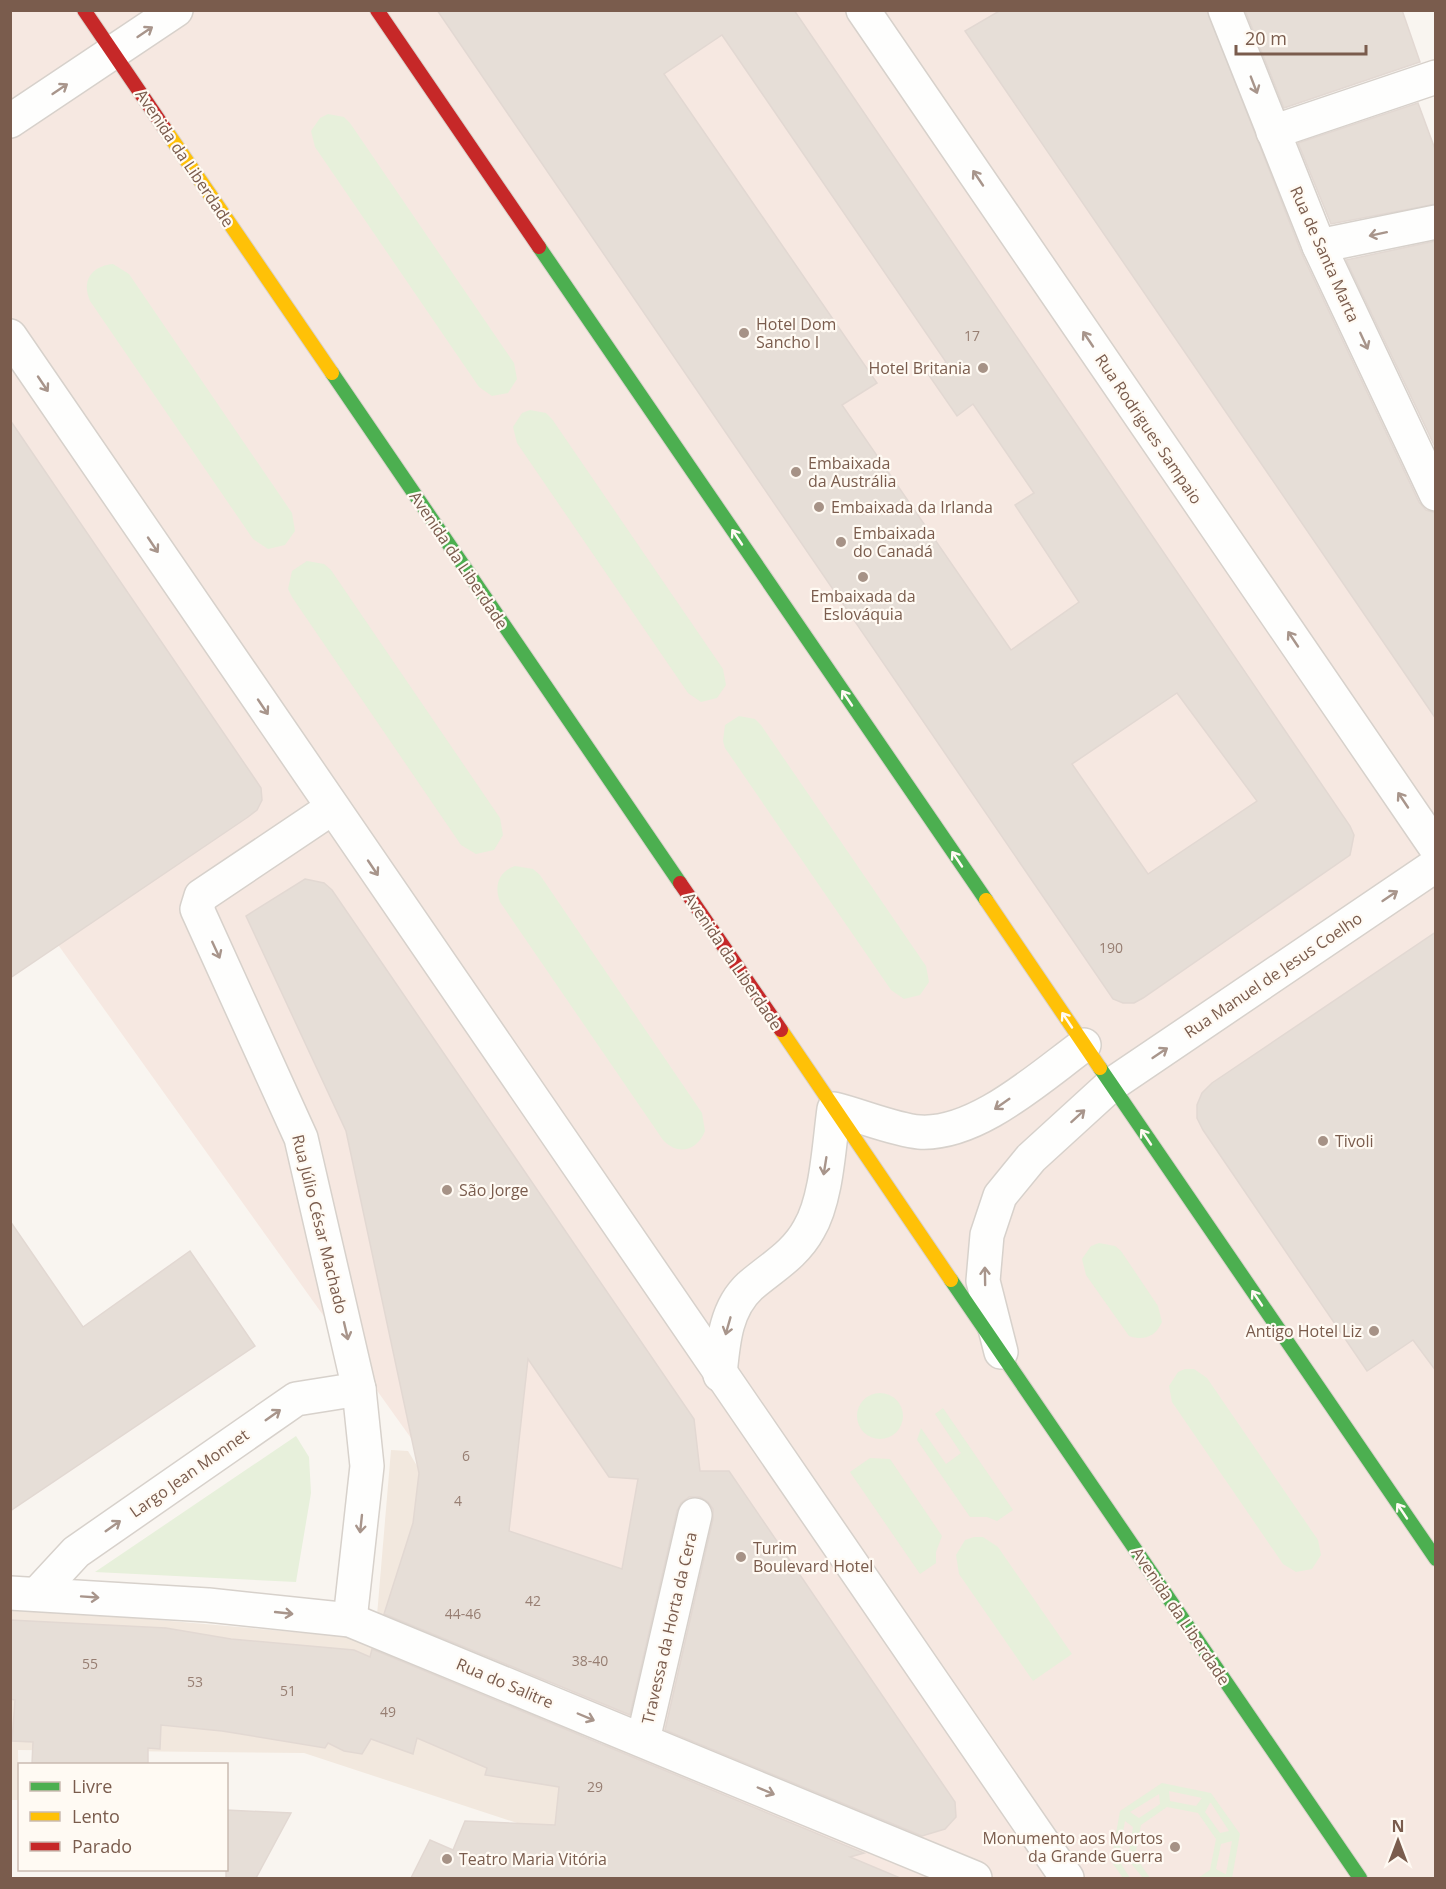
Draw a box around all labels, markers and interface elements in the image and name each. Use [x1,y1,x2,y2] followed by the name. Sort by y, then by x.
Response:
[1236,18,1366,56] scale bar
[136,26,152,38] one-way arrow
[1245,26,1287,50] text: 20 m
[1250,75,1261,93] one-way arrow
[51,83,68,96] one-way arrow
[131,85,239,231] street label: Avenida da Liberdade
[972,170,984,187] one-way arrow
[1285,183,1365,325] street label: Rua de Santa Marta
[1369,229,1388,240] one-way arrow
[756,313,836,353] place label: Hotel Dom Sancho I
[737,326,751,340] marker: Hotel Dom Sancho I
[964,326,980,345] house number: 17
[1082,331,1094,348] one-way arrow
[1358,332,1370,350] one-way arrow
[1090,350,1208,508] street label: Rua Rodrigues Sampaio
[868,357,971,379] place label: Hotel Britania
[976,361,990,375] marker: Hotel Britania
[38,375,50,392] one-way arrow
[808,452,897,492] place label: Embaixada da Austrália
[789,465,803,479] marker: Embaixada da Austrália
[405,487,513,633] street label: Avenida da Liberdade
[831,496,993,518] place label: Embaixada da Irlanda
[812,500,826,514] marker: Embaixada da Irlanda
[853,522,935,562] place label: Embaixada do Canadá
[731,529,743,545] one-way arrow
[834,535,848,549] marker: Embaixada do Canadá
[147,537,159,553] one-way arrow
[856,570,870,584] marker: Embaixada da Eslováquia
[810,585,916,625] place label: Embaixada da Eslováquia
[1286,630,1299,647] one-way arrow
[841,690,853,706] one-way arrow
[257,698,269,714] one-way arrow
[1396,791,1409,808] one-way arrow
[951,851,963,867] one-way arrow
[367,859,379,875] one-way arrow
[679,888,787,1034] street label: Avenida da Liberdade
[1382,890,1398,902] one-way arrow
[1180,907,1366,1043] street label: Rua Manuel de Jesus Coelho
[1099,938,1123,957] house number: 190
[210,940,222,958] one-way arrow
[1060,1011,1073,1028] one-way arrow
[1151,1046,1168,1059] one-way arrow
[995,1098,1011,1110] one-way arrow
[1070,1109,1085,1123] one-way arrow
[1140,1129,1153,1146] one-way arrow
[1335,1130,1374,1152] place label: Tivoli
[287,1132,353,1316] street label: Rua Júlio César Machado
[1316,1134,1330,1148] marker: Tivoli
[819,1156,830,1176] one-way arrow
[459,1179,529,1201] place label: São Jorge
[440,1183,454,1197] marker: São Jorge
[979,1267,990,1287] one-way arrow
[1251,1291,1263,1307] one-way arrow
[722,1316,733,1335] one-way arrow
[1246,1320,1362,1342] place label: Antigo Hotel Liz
[340,1321,352,1340] one-way arrow
[1367,1324,1381,1338] marker: Antigo Hotel Liz
[264,1409,280,1421] one-way arrow
[125,1423,253,1522] street label: Largo Jean Monnet
[462,1446,470,1465] house number: 6
[454,1491,462,1510] house number: 4
[1396,1503,1408,1520] one-way arrow
[355,1513,366,1533] one-way arrow
[104,1520,120,1532] one-way arrow
[636,1530,702,1726] street label: Travessa da Horta da Cera
[753,1537,873,1577] place label: Turim Boulevard Hotel
[1127,1543,1235,1689] street label: Avenida da Liberdade
[734,1550,748,1564] marker: Turim Boulevard Hotel
[79,1591,99,1602] one-way arrow
[525,1591,541,1610] house number: 42
[445,1604,481,1623] house number: 44-46
[274,1608,294,1619] one-way arrow
[572,1651,608,1670] house number: 38-40
[453,1653,557,1713] street label: Rua do Salitre
[82,1654,98,1673] house number: 55
[187,1672,203,1691] house number: 53
[280,1681,296,1700] house number: 51
[380,1702,396,1721] house number: 49
[576,1712,594,1723] one-way arrow
[18,1763,228,1871] legend
[72,1774,112,1798] text: Livre
[587,1777,603,1796] house number: 29
[756,1786,774,1798] one-way arrow
[72,1804,120,1828] text: Lento
[1368,1811,1428,1871] north arrow
[1391,1815,1405,1837] text: N
[982,1827,1163,1867] place label: Monumento aos Mortos da Grande Guerra
[72,1834,132,1858] text: Parado
[1168,1840,1182,1854] marker: Monumento aos Mortos da Grande Guerra
[459,1848,607,1870] place label: Teatro Maria Vitória
[440,1852,454,1866] marker: Teatro Maria Vitória

